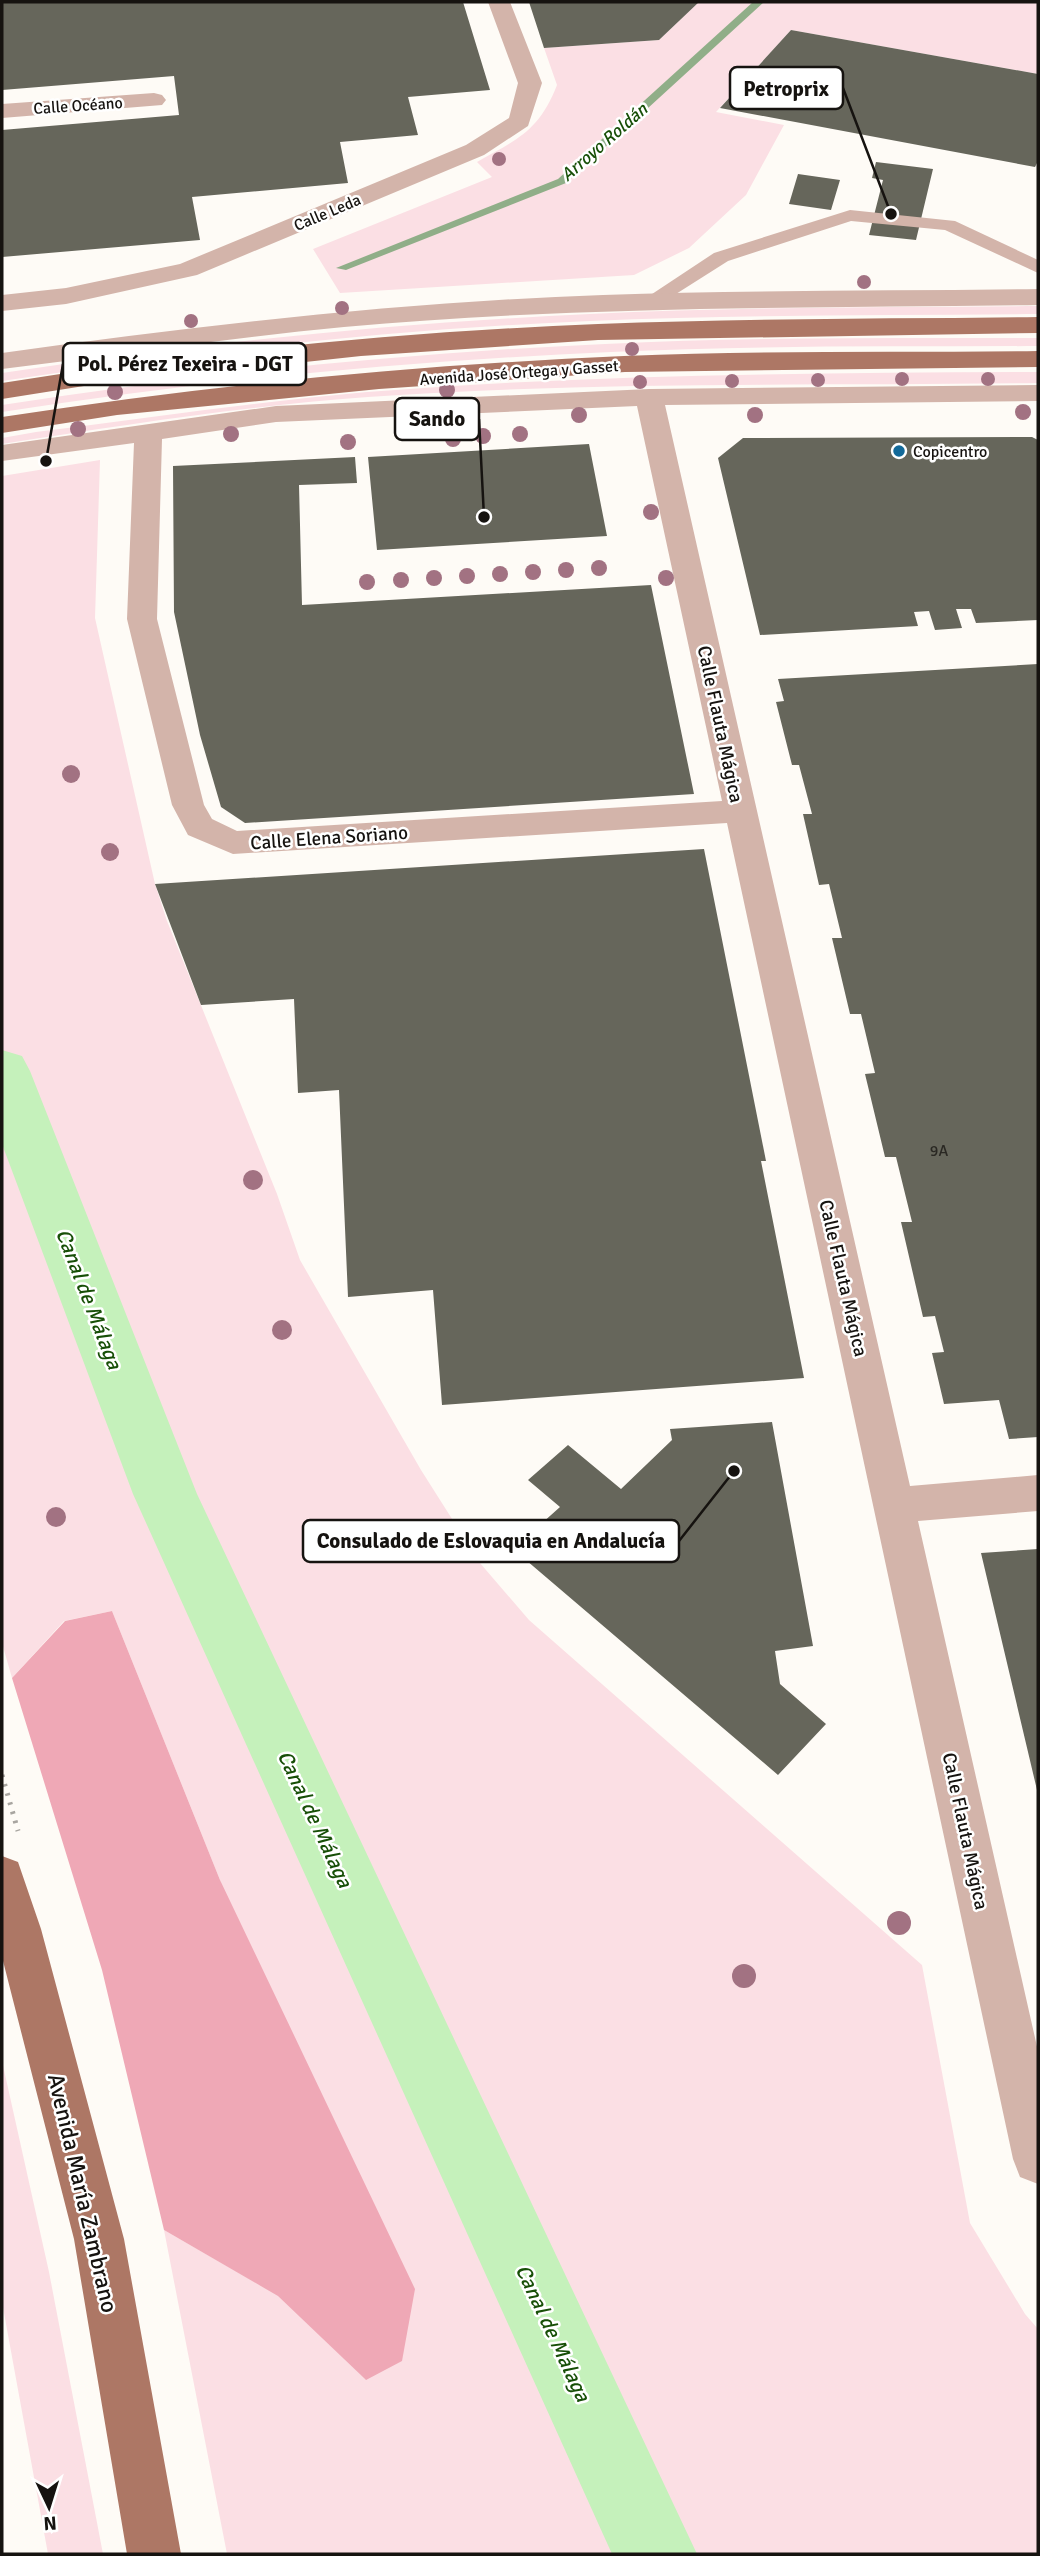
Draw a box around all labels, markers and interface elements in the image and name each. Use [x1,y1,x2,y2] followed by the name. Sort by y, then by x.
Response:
[730,67,843,109] callout: Petroprix
[743,76,830,102] text: Petroprix
[33,93,123,119] street label: Calle Océano
[556,97,653,186] water label: Arroyo Roldán
[291,190,364,236] street label: Calle Leda
[63,343,306,385] callout: Pol. Pérez Texeira - DGT
[77,351,293,377] text: Pol. Pérez Texeira - DGT
[419,356,619,390] street label: Avenida José Ortega y Gasset
[395,398,479,440] callout: Sando
[409,406,465,432] text: Sando
[913,442,987,462] place label: Copicentro
[891,443,907,459] marker: Copicentro
[692,643,748,805] street label: Calle Flauta Mágica
[249,821,409,855] street label: Calle Elena Soriano
[930,1141,948,1161] house number: 9A
[813,1198,873,1359] street label: Calle Flauta Mágica
[50,1225,128,1374] water label: Canal de Málaga
[303,1520,679,1562] callout: Consulado de Eslovaquia en Andalucía
[317,1528,666,1554] text: Consulado de Eslovaquia en Andalucía
[272,1746,359,1893] water label: Canal de Málaga
[937,1750,993,1912] street label: Calle Flauta Mágica
[41,2071,124,2315] street label: Avenida María Zambrano
[510,2260,597,2407] water label: Canal de Málaga
[14,2472,84,2542] north arrow
[43,2511,58,2535] text: N

